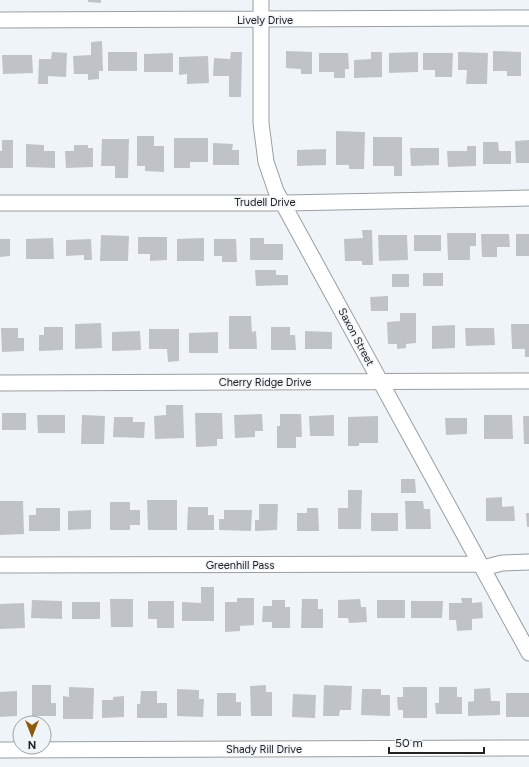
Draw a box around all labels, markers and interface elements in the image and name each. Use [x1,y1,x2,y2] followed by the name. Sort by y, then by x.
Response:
[237,14,293,27] street label: Lively Drive
[235,196,295,209] street label: Trudell Drive
[335,306,377,368] street label: Saxon Street
[219,376,311,389] street label: Cherry Ridge Drive
[206,559,274,572] street label: Greenhill Pass
[12,715,52,755] north arrow
[389,729,484,755] scale bar
[395,736,423,750] text: 50 m
[28,738,36,751] text: N
[226,743,302,756] street label: Shady Rill Drive

